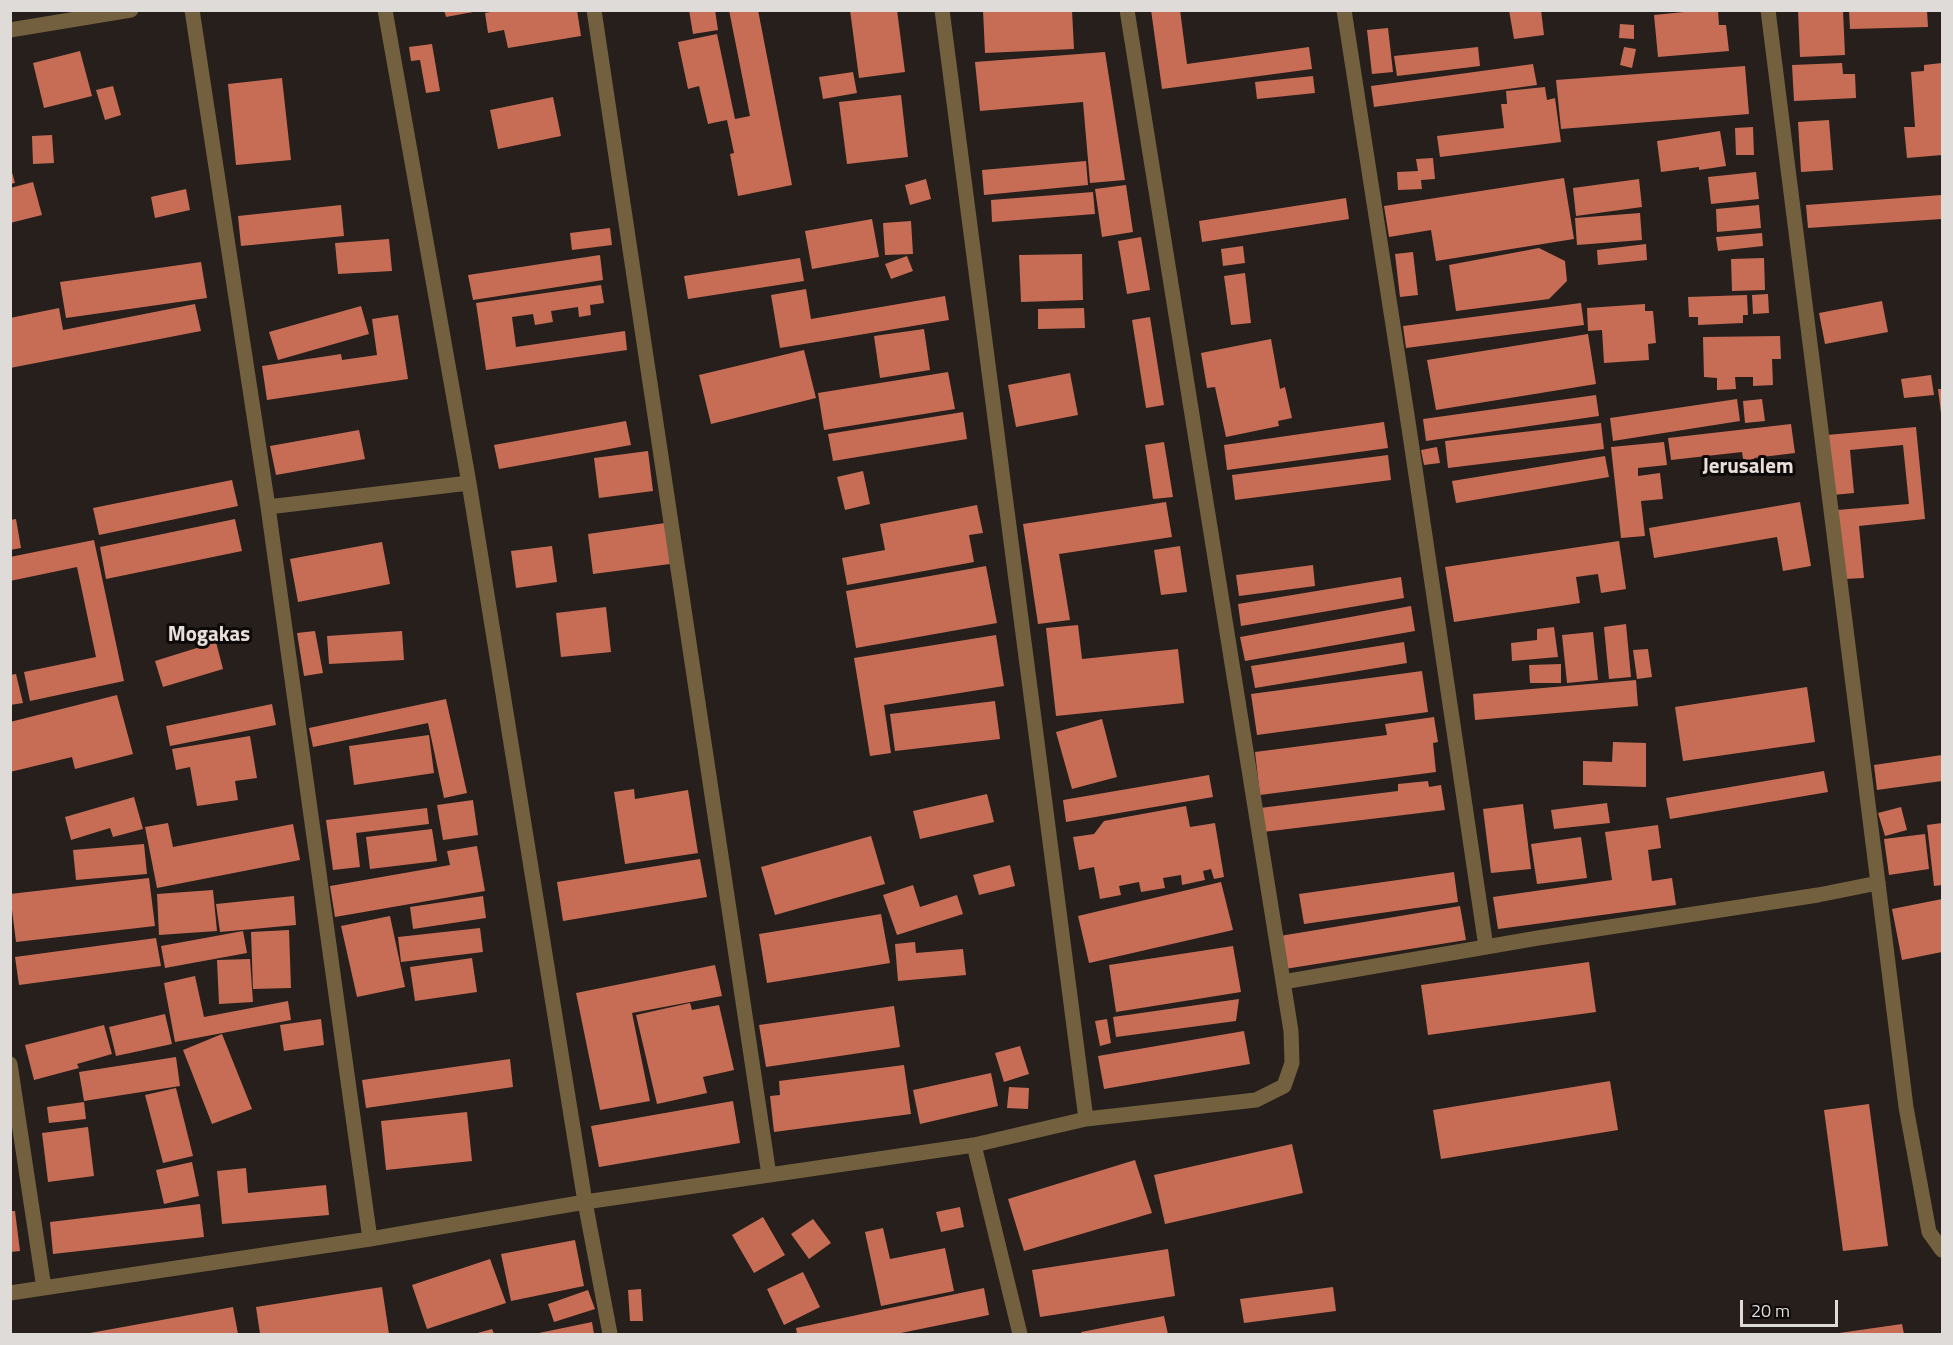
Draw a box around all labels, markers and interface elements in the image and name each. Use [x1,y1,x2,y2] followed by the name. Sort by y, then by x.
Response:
[1702,455,1794,481] district label: Jerusalem
[168,623,250,649] district label: Mogakas
[1743,1288,1840,1326] scale bar
[1751,1297,1790,1324] text: 20 m

